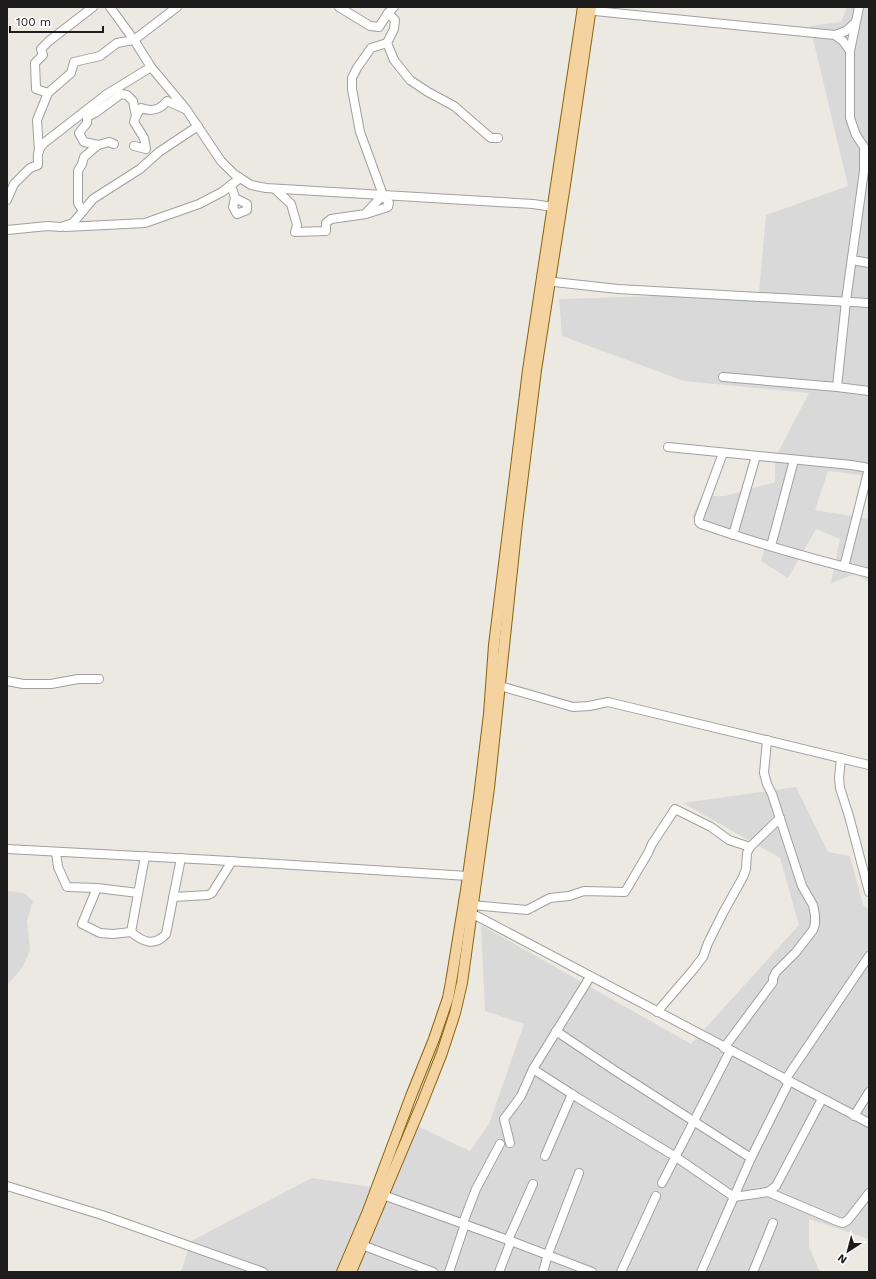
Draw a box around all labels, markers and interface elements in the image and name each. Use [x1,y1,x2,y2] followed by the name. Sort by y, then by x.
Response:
[10,8,103,34] scale bar
[16,15,51,29] text: 100 m
[828,1231,868,1271] north arrow
[835,1251,850,1266] text: N

